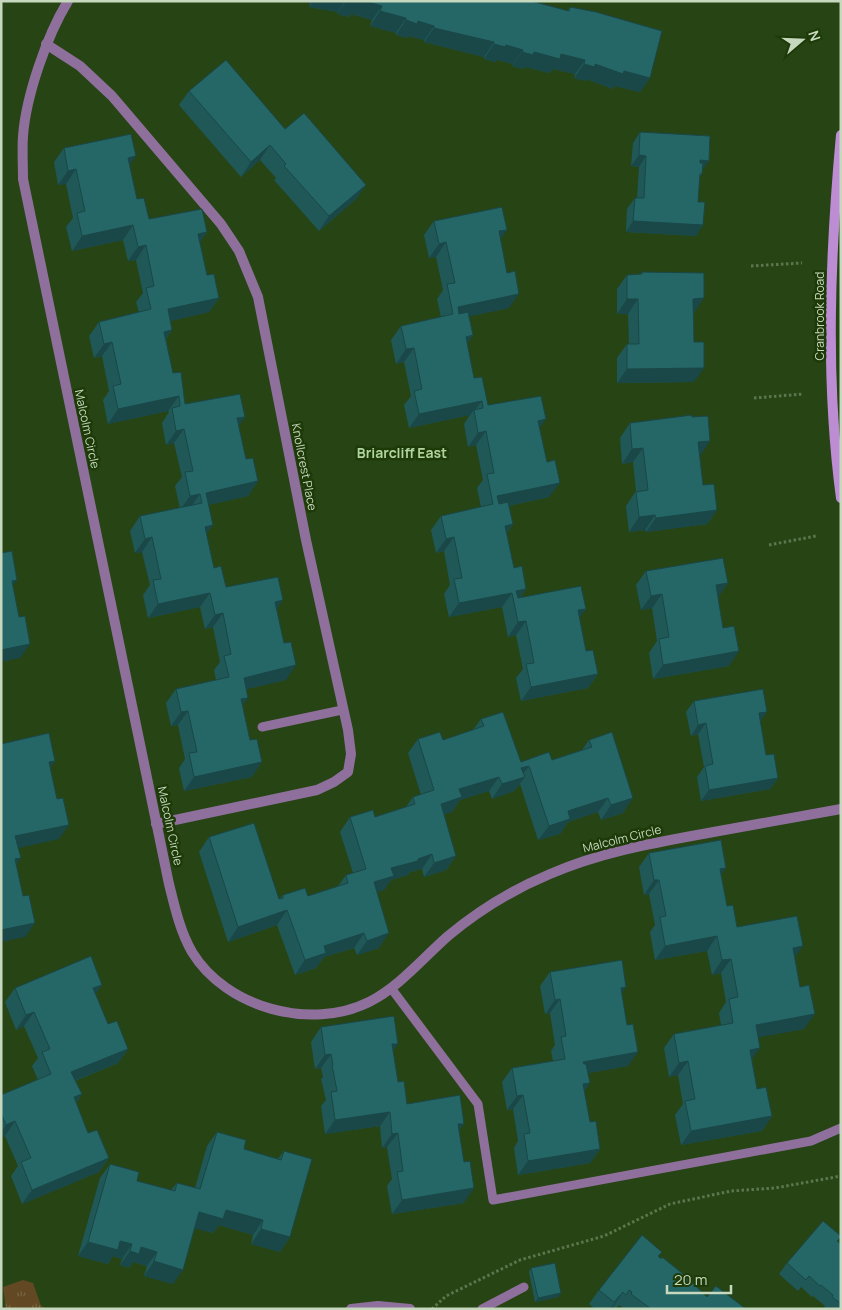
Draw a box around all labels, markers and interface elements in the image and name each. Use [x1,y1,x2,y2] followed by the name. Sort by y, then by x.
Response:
[777,15,827,65] north arrow
[804,28,825,43] text: N
[811,272,828,360] street label: Cranbrook Road
[71,388,104,470] street label: Malcolm Circle
[288,422,321,512] street label: Knollcrest Place
[357,443,447,462] district label: Briarcliff East
[154,785,187,867] street label: Malcolm Circle
[581,821,663,856] street label: Malcolm Circle
[667,1262,731,1294] scale bar
[674,1269,707,1290] text: 20 m

